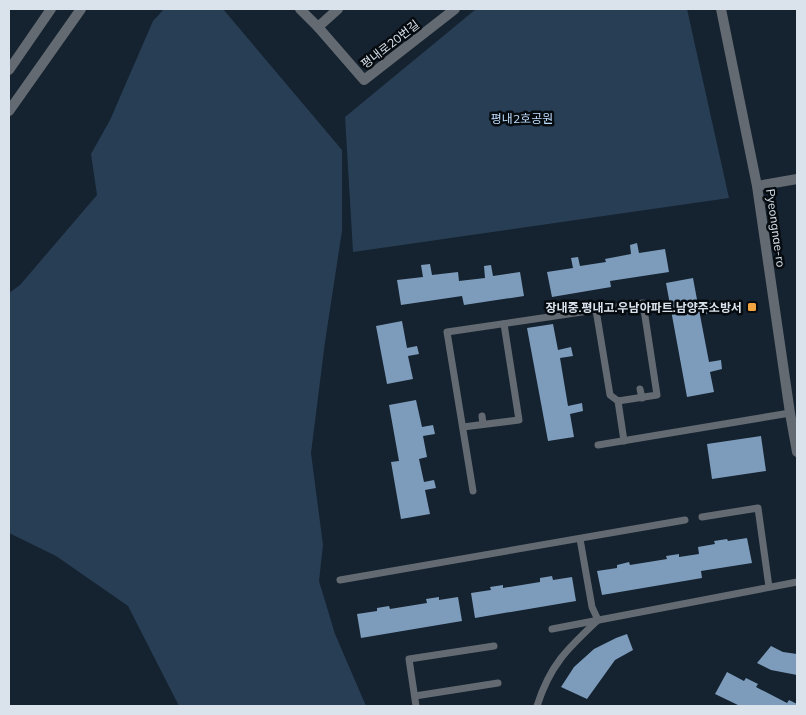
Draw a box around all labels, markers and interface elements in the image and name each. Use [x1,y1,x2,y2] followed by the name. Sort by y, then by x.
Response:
[358,17,422,71] street label: 평내로20번길
[491,111,553,126] park label: 평내2호공원
[763,188,789,268] street label: Pyeongnae-ro
[545,300,742,315] place label: 장내중.평내고.우남아파트.남양주소방서
[746,301,758,313] marker: 장내중.평내고.우남아파트.남양주소방서

